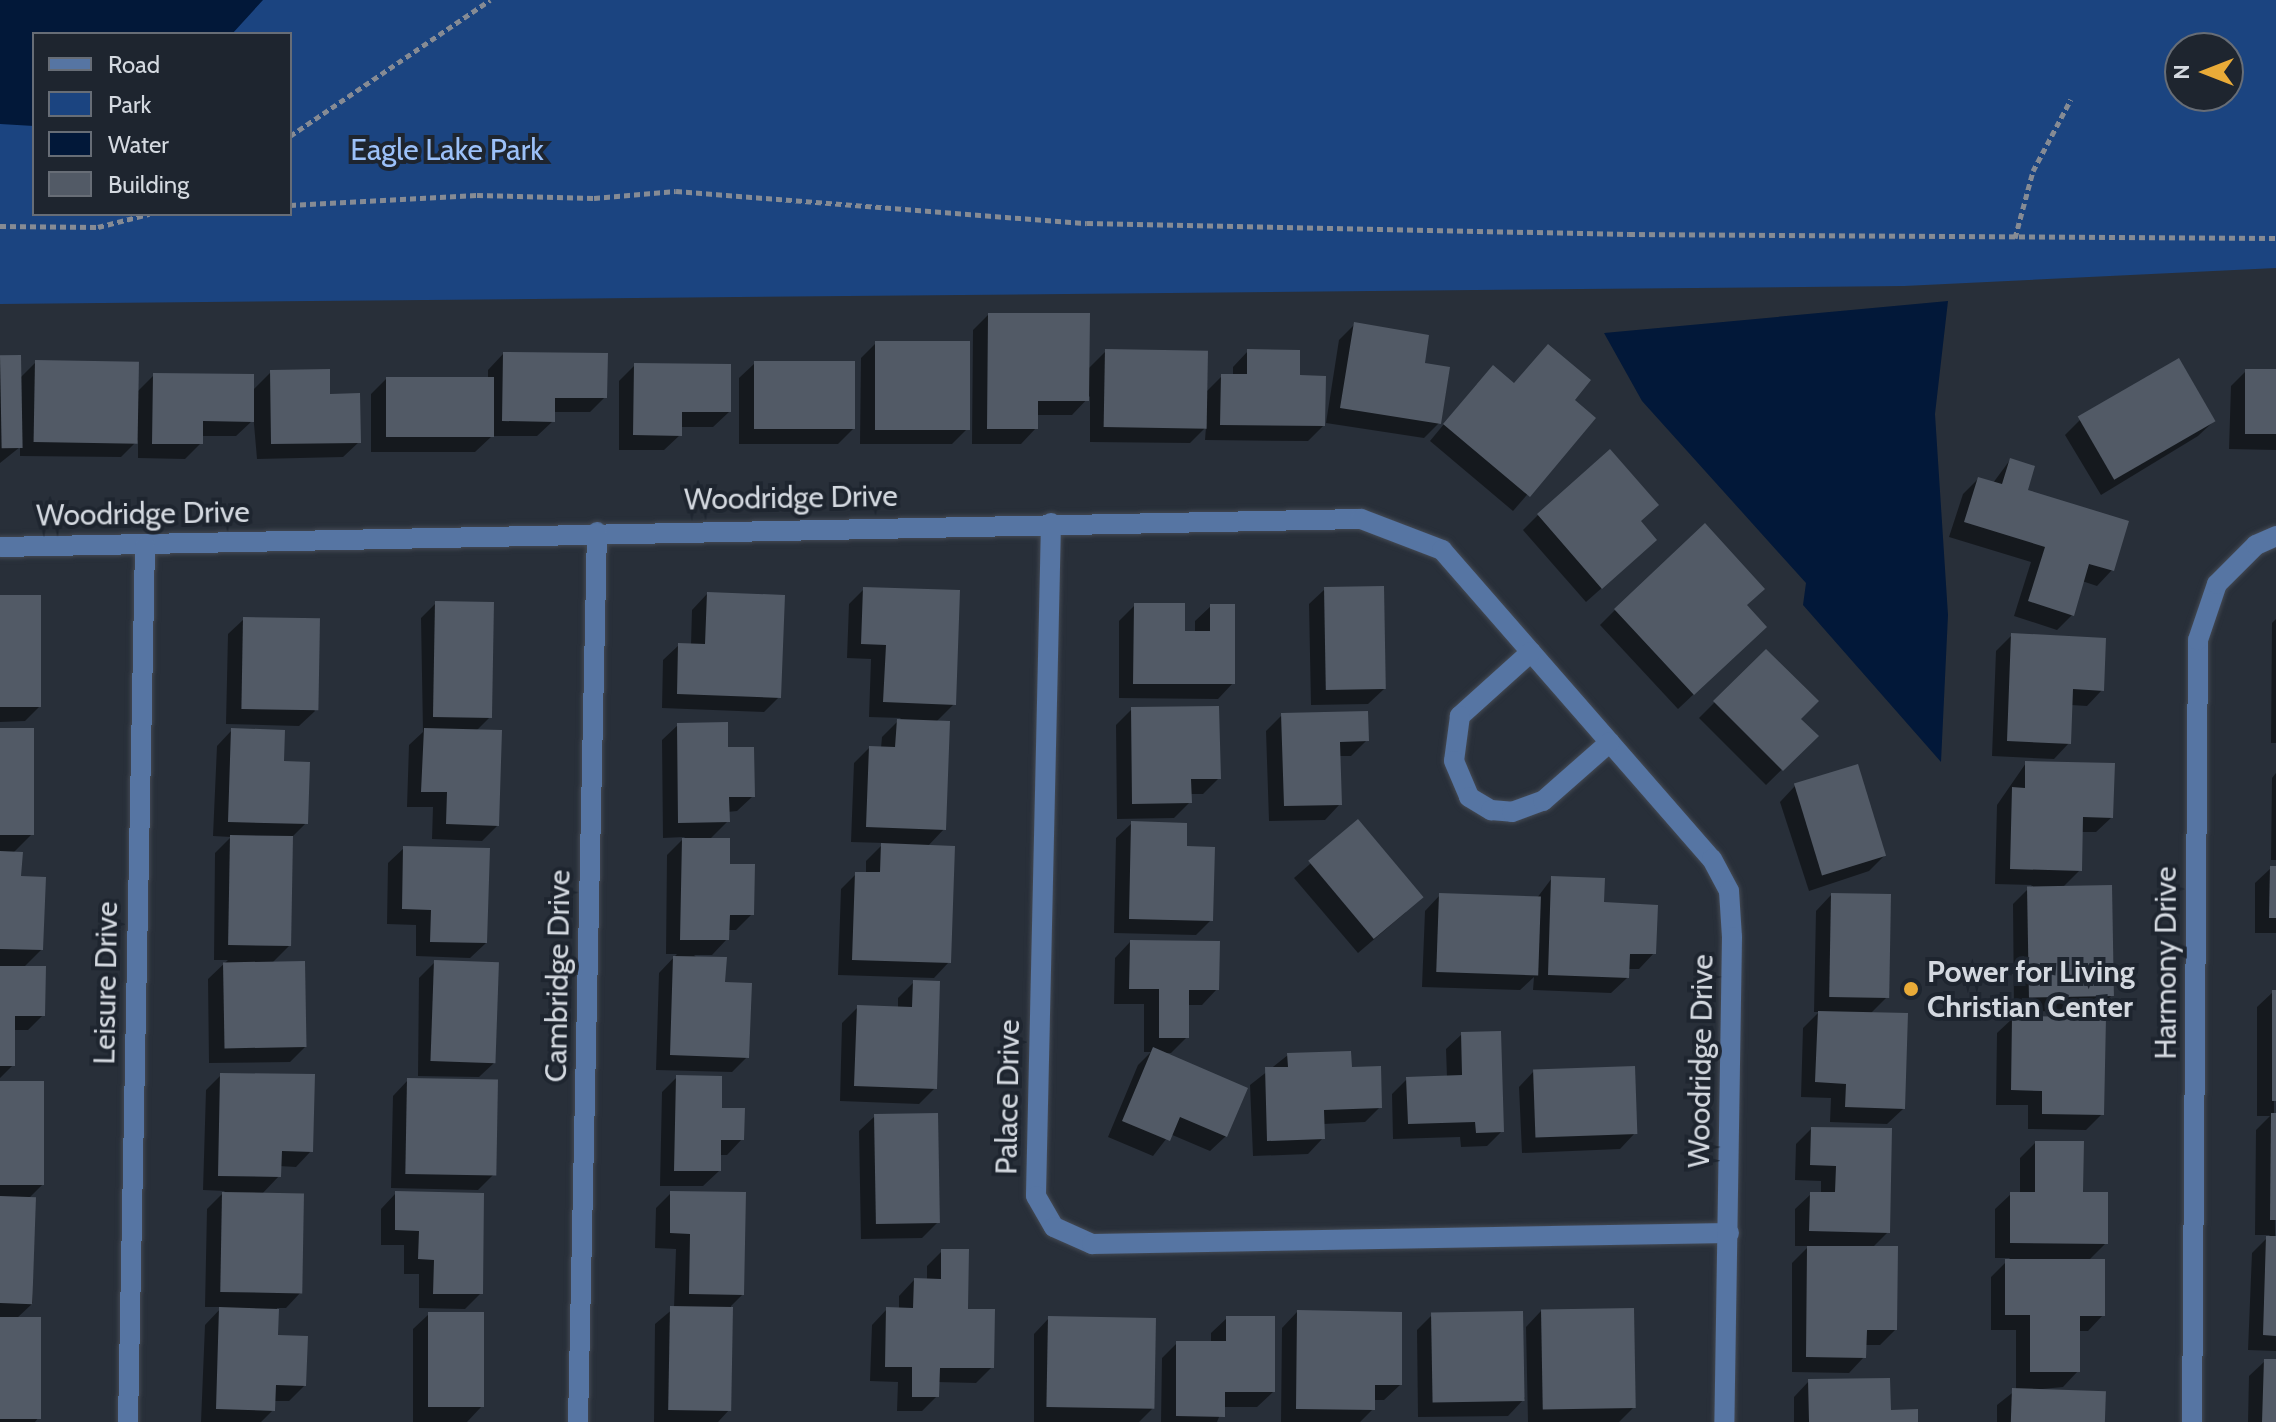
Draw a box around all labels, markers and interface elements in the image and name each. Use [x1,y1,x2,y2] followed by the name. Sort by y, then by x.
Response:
[32,32,292,216] legend
[2164,32,2244,112] north arrow
[108,50,160,79] text: Road
[2168,64,2195,80] text: N
[108,90,151,119] text: Park
[108,130,169,159] text: Water
[350,132,544,168] park label: Eagle Lake Park
[108,170,189,199] text: Building
[684,478,898,518] street label: Woodridge Drive
[36,494,250,534] street label: Woodridge Drive
[2148,866,2184,1060] street label: Harmony Drive
[538,869,578,1083] street label: Cambridge Drive
[87,901,125,1065] street label: Leisure Drive
[1681,954,1721,1168] street label: Woodridge Drive
[1927,954,2135,1024] place label: Power for Living Christian Center
[1902,980,1920,998] marker: Power for Living Christian Center
[989,1019,1027,1175] street label: Palace Drive

